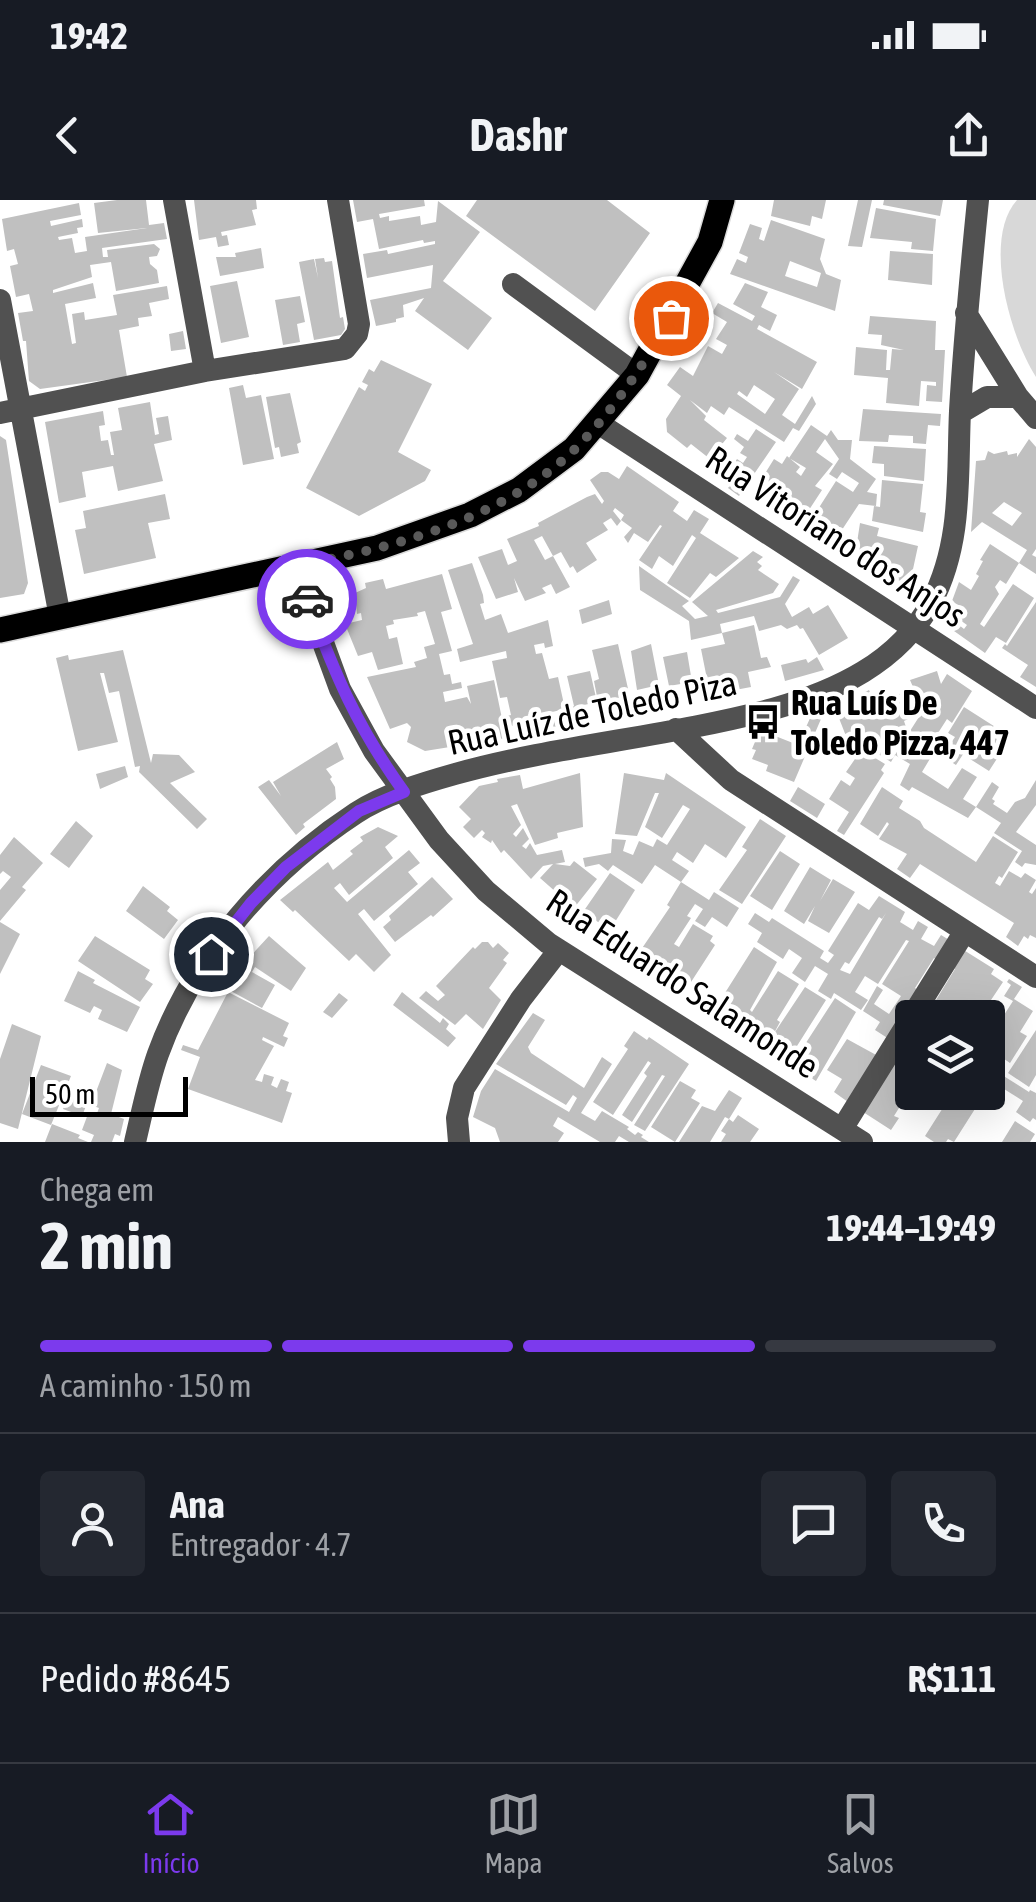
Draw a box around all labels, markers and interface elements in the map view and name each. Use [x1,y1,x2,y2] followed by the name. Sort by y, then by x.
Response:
[50,14,128,57] text: 19:42
[40,108,95,163] icon: back
[941,108,996,163] icon: share
[469,109,567,161] text: Dashr
[629,276,714,361] pin
[644,291,699,346] icon: bag
[699,437,973,635] street label: Rua Vitoriano dos Anjos
[257,549,357,649] courier
[280,572,335,627] icon: car
[444,662,740,762] street label: Rua Luíz de Toledo Piza
[791,682,1010,762] place label: Rua Luís De Toledo Pizza, 447
[744,703,782,741] bus stop icon: Rua Luís De Toledo Pizza, 447
[540,880,826,1086] street label: Rua Eduardo Salamonde
[169,912,254,997] pin
[184,927,239,982] icon: home
[895,1000,1005,1110] map controls
[895,1000,1005,1110] button: layers
[30,1072,188,1116] scale bar
[45,1078,95,1110] text: 50 m
[40,1171,154,1208] text: Chega em
[826,1206,996,1249] text: 19:44–19:49
[40,1208,173,1283] text: 2 min
[40,1367,251,1404] text: A caminho · 150 m
[40,1471,145,1576] button: person
[761,1471,866,1576] button: chat
[891,1471,996,1576] button: phone
[170,1483,225,1526] text: Ana
[170,1526,351,1563] text: Entregador · 4.7
[40,1657,231,1700] text: Pedido #8645
[907,1657,996,1700] text: R$111
[142,1787,200,1879] tab: Início
[484,1787,542,1879] tab: Mapa
[827,1787,894,1879] tab: Salvos

